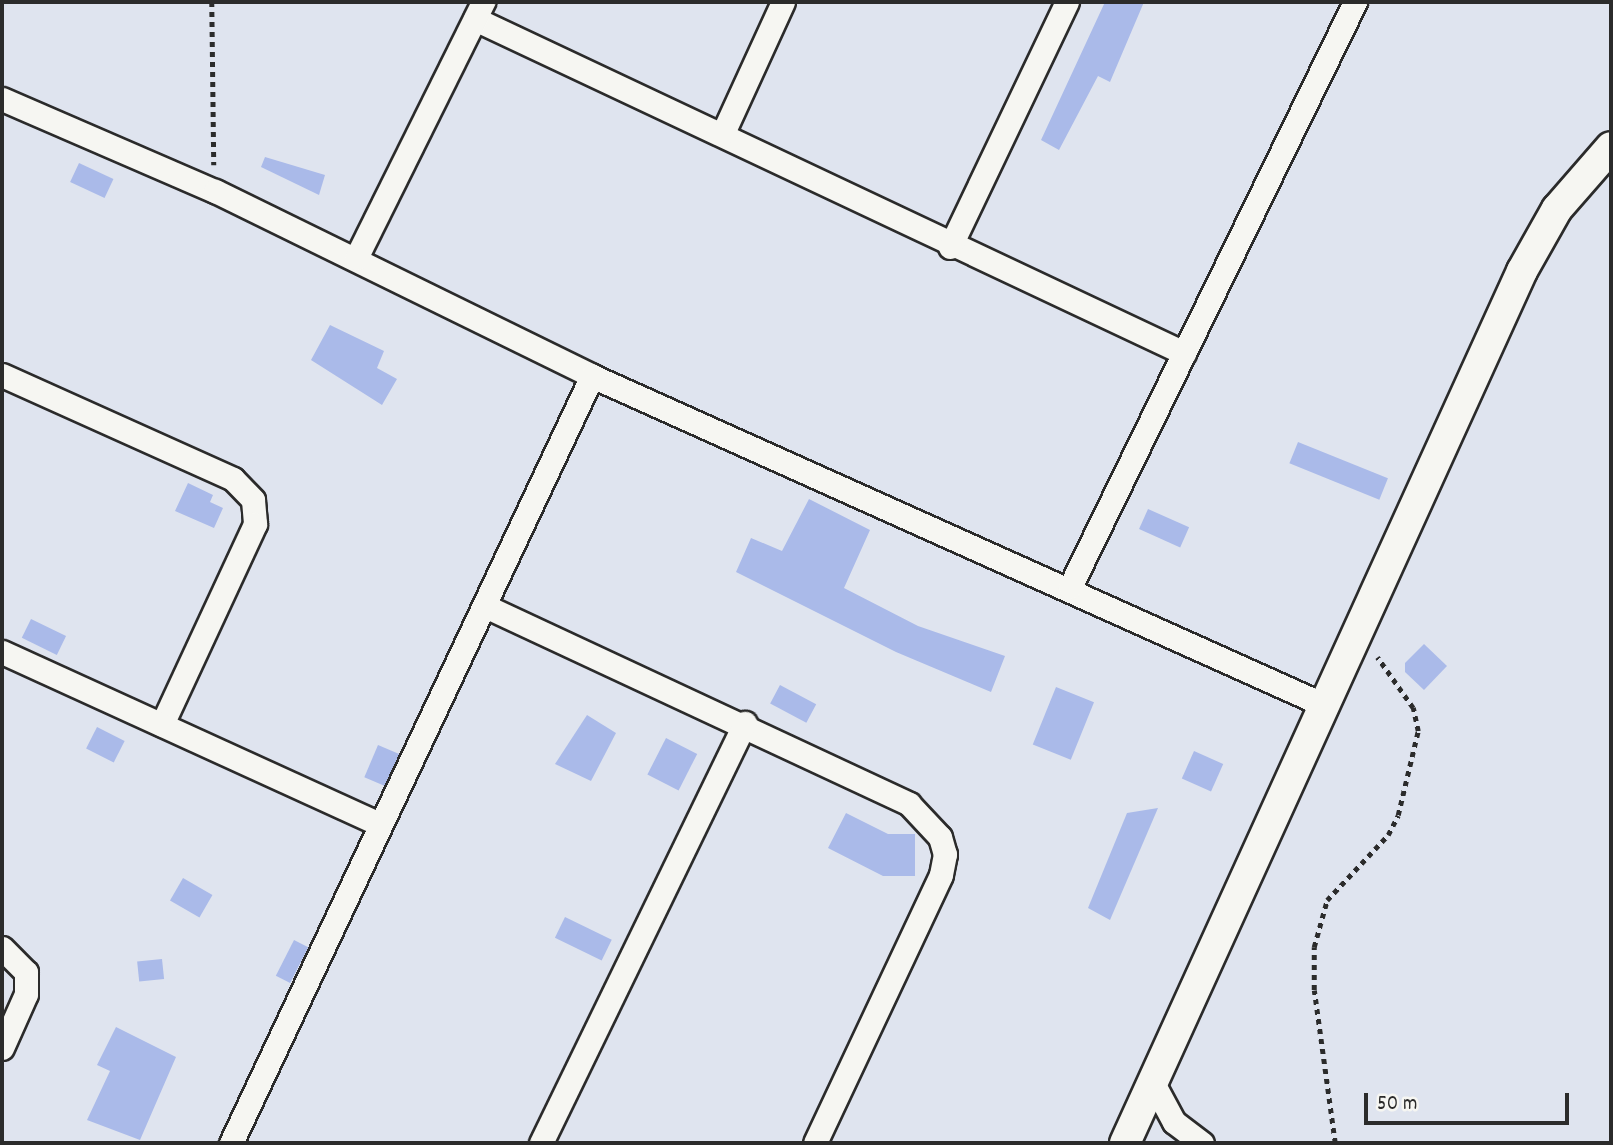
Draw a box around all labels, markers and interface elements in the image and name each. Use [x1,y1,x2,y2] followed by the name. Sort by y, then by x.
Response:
[1368,1078,1573,1122] scale bar
[1377,1090,1417,1120] text: 50 m

